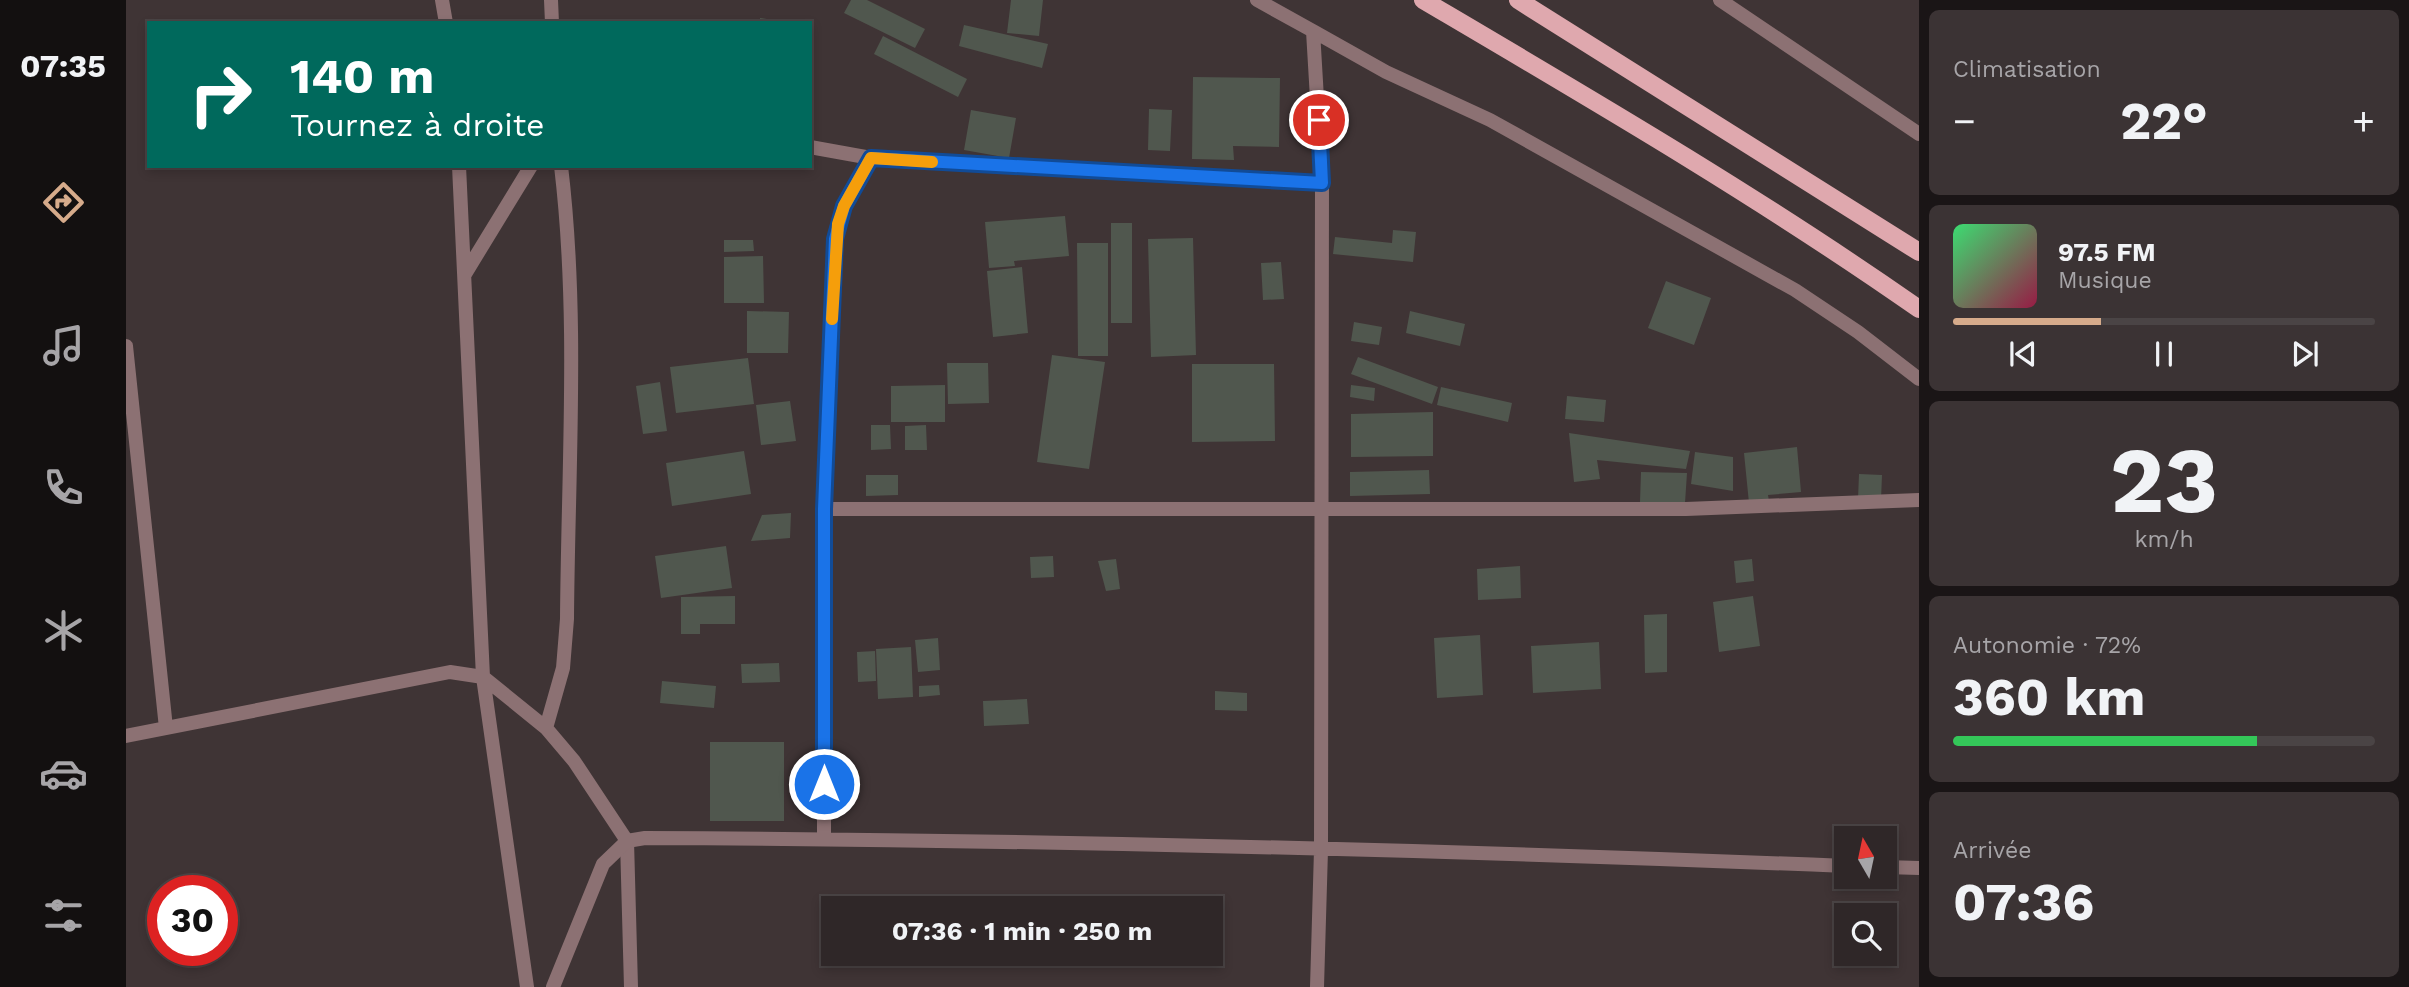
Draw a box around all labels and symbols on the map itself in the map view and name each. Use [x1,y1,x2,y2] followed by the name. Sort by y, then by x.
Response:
[1289,90,1349,150] pin
[787,747,861,821] position arrow
[1834,826,1897,889] north arrow
[147,875,238,966] speed limit sign: 30

